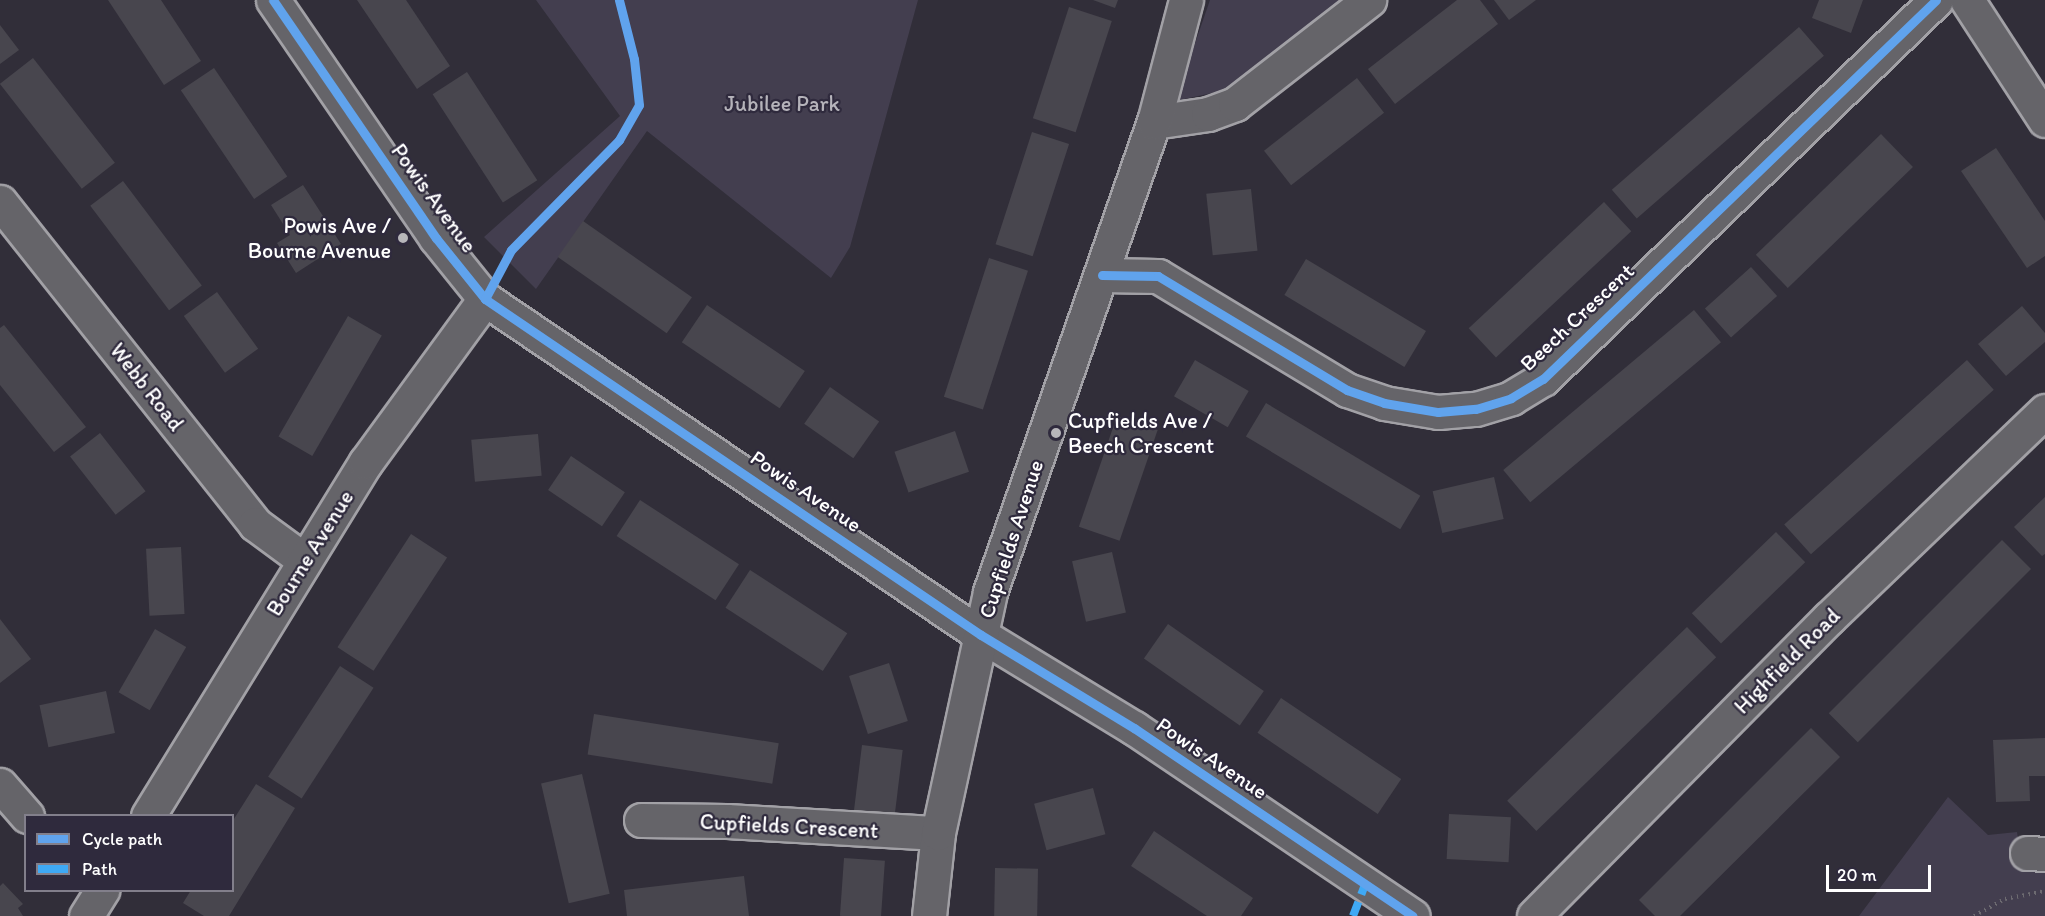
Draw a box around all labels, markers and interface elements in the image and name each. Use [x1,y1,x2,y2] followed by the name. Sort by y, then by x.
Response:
[724,91,840,117] park label: Jubilee Park
[386,139,482,257] street label: Powis Avenue
[249,212,391,264] place label: Powis Ave / Bourne Avenue
[396,231,410,245] marker: Powis Ave / Bourne Avenue
[1515,258,1639,376] street label: Beech Crescent
[105,338,189,436] street label: Webb Road
[1068,407,1214,458] place label: Cupfields Ave / Beech Crescent
[1049,426,1063,440] marker: Cupfields Ave / Beech Crescent
[746,444,866,538] street label: Powis Avenue
[973,457,1049,621] street label: Cupfields Avenue
[261,486,359,620] street label: Bourne Avenue
[1729,603,1845,719] street label: Highfield Road
[1152,711,1272,805] street label: Powis Avenue
[699,808,879,844] street label: Cupfields Crescent
[24,814,234,892] legend
[82,828,162,850] text: Cycle path
[1829,853,1934,891] scale bar
[82,858,117,880] text: Path
[1837,864,1877,886] text: 20 m

